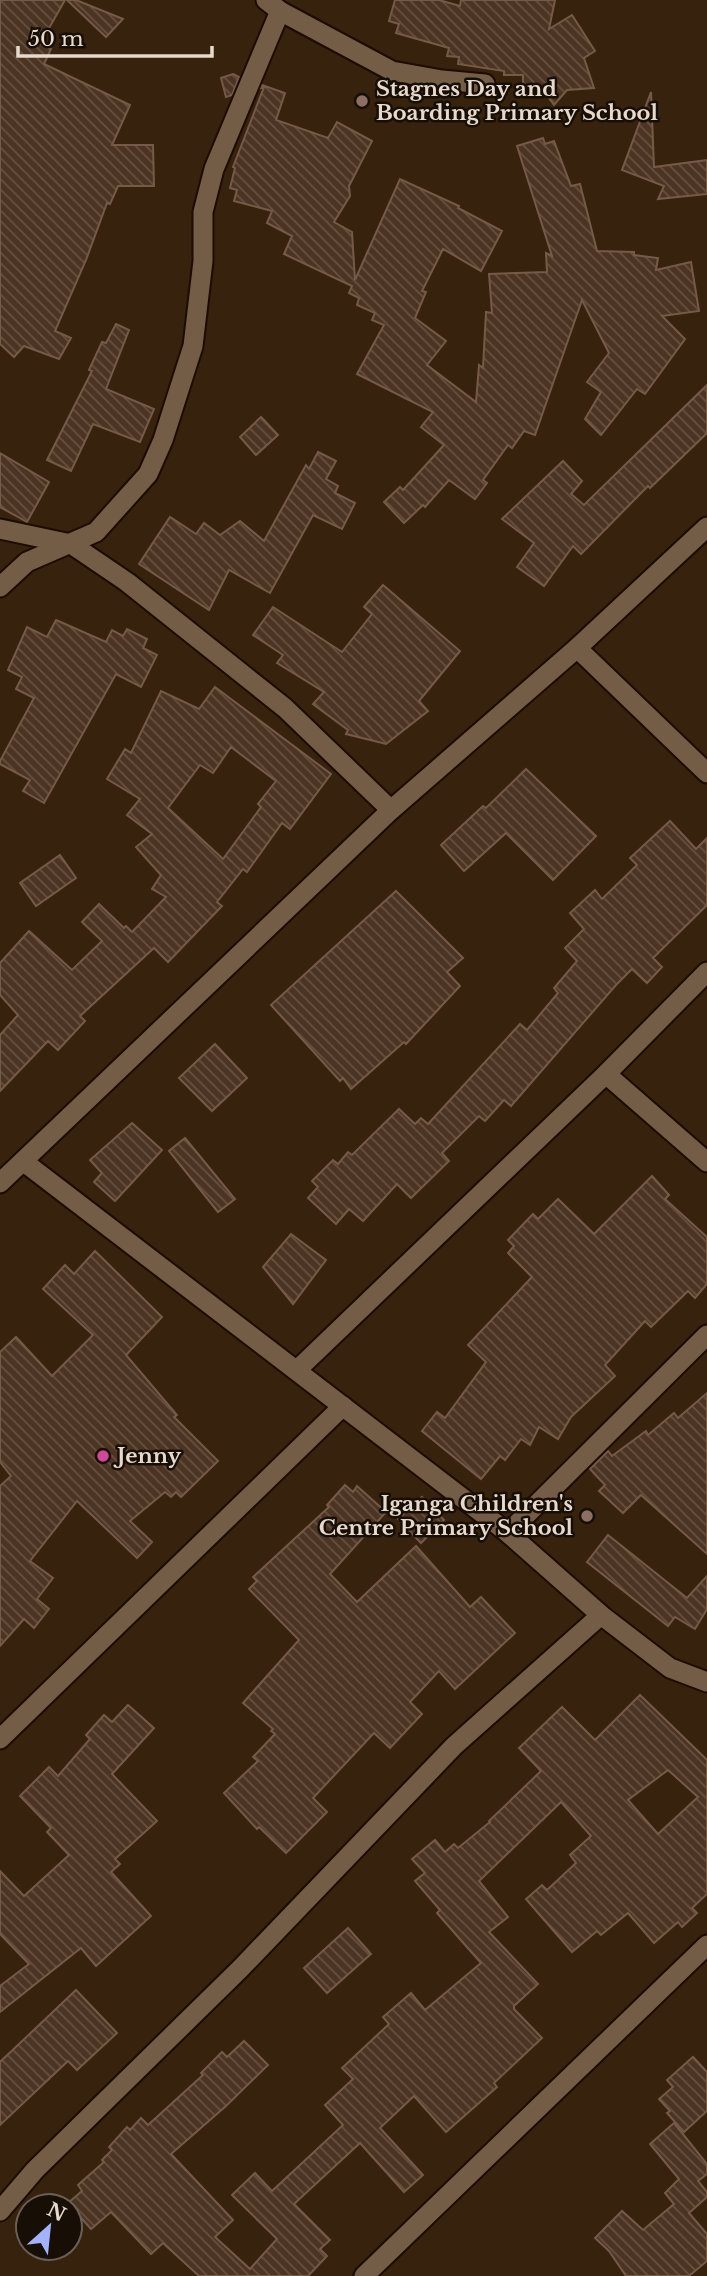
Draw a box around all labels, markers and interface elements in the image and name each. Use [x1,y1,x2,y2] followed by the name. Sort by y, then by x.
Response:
[18,14,212,58] scale bar
[28,26,84,52] text: 50 m
[376,76,658,126] place label: Stagnes Day and Boarding Primary School
[354,93,370,109] marker: Stagnes Day and Boarding Primary School
[113,1443,181,1469] place label: Jenny
[95,1448,111,1464] marker: Jenny
[319,1491,574,1541] place label: Iganga Children's Centre Primary School
[579,1508,595,1524] marker: Iganga Children's Centre Primary School
[14,2192,84,2262] north arrow
[43,2198,70,2227] text: N

